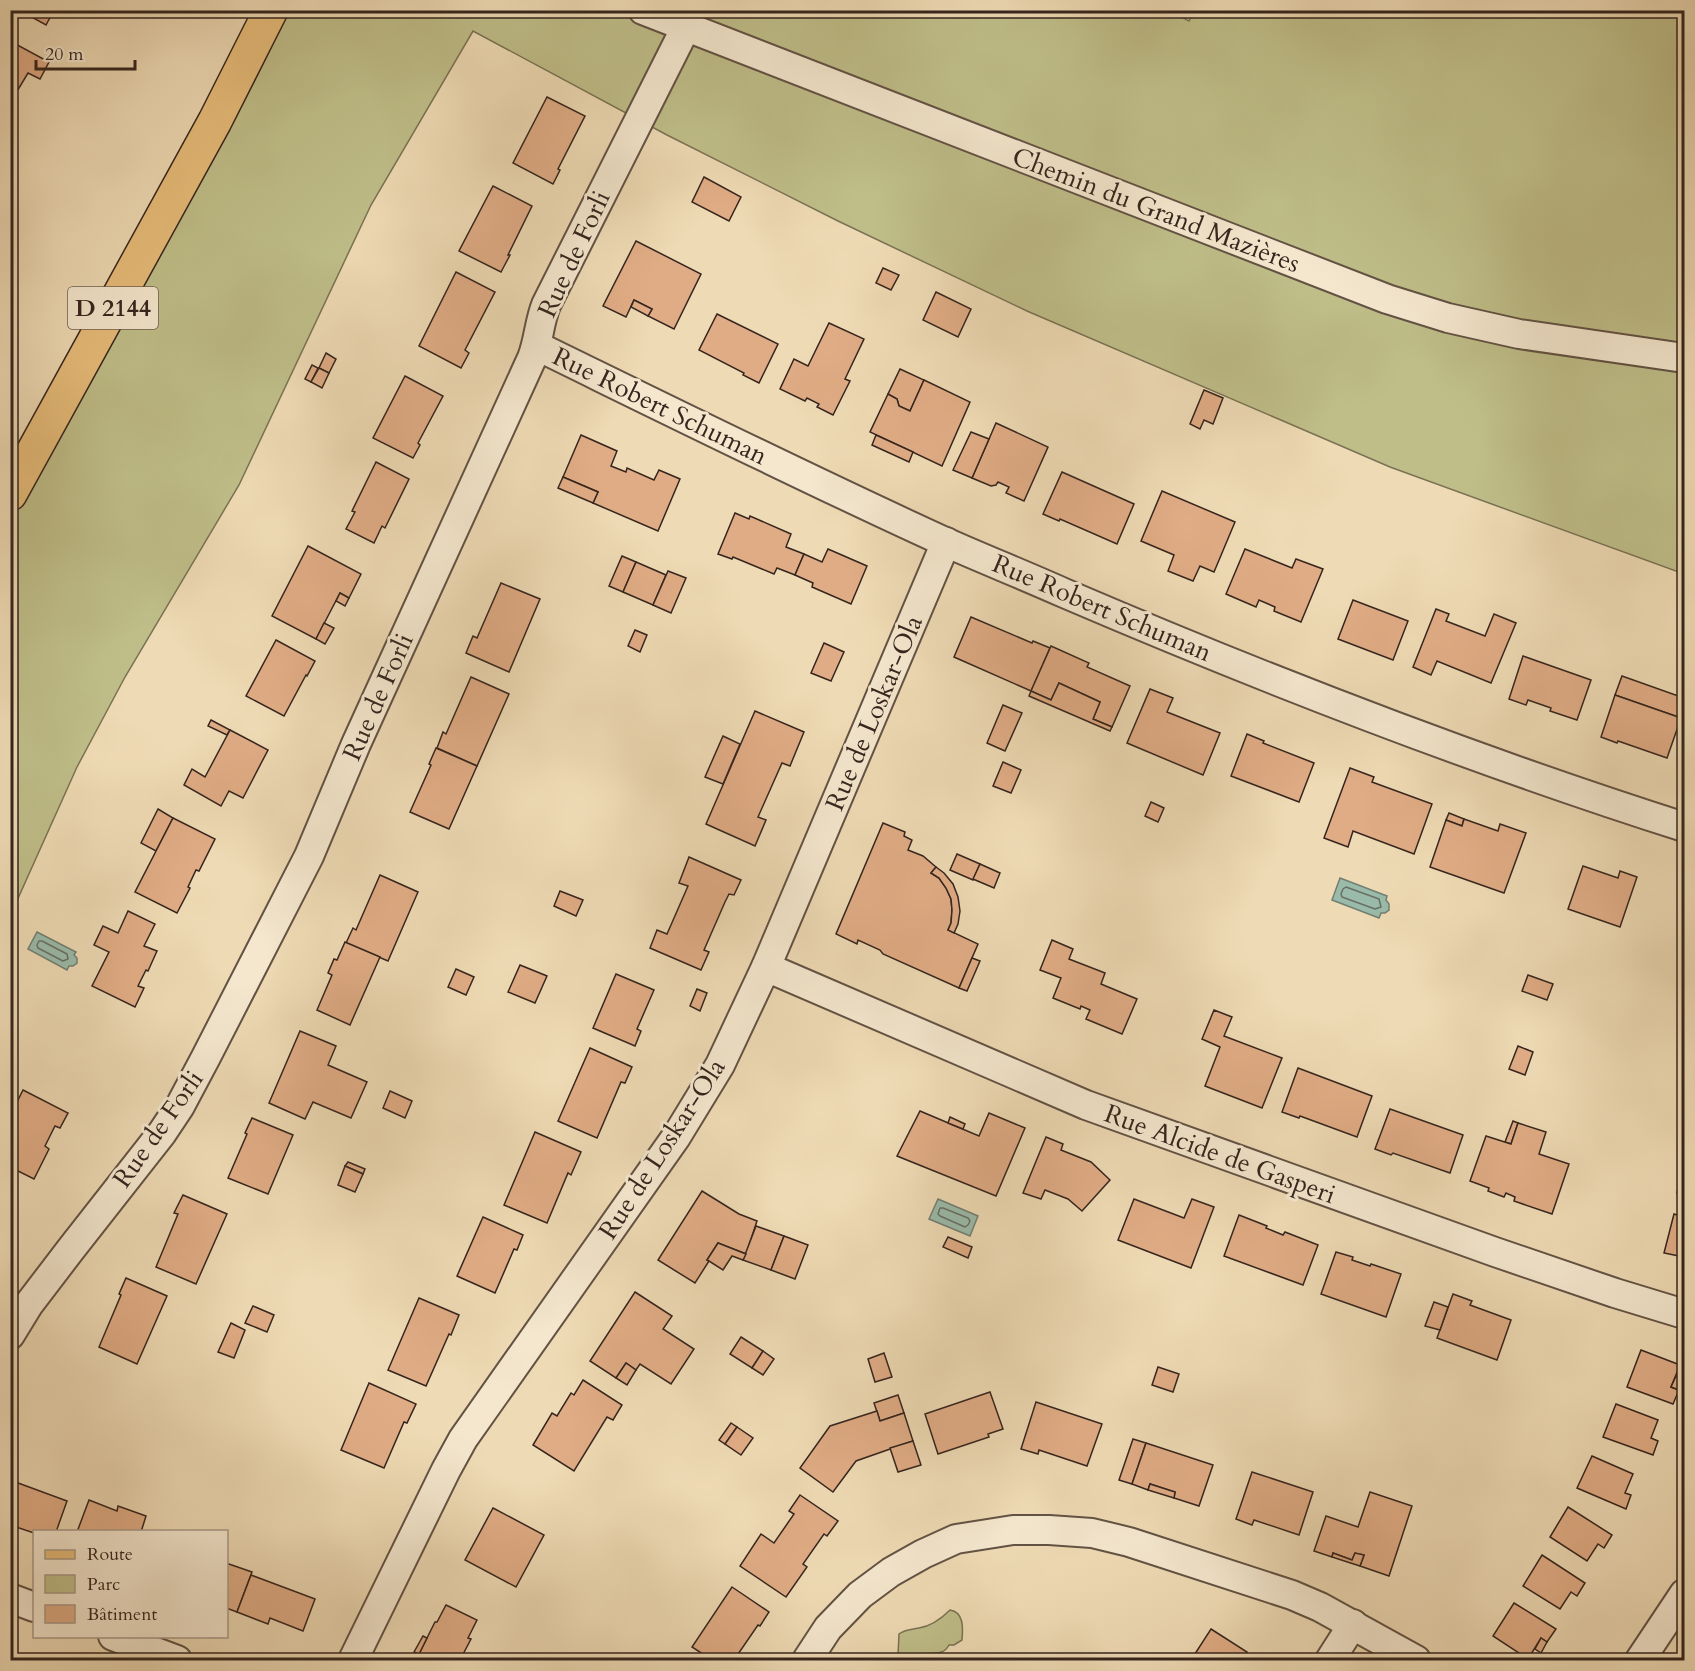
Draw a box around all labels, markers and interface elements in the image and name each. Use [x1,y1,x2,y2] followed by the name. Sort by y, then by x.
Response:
[36,33,135,71] scale bar
[45,42,84,67] text: 20 m
[1007,139,1305,281] street label: Chemin du Grand Mazières
[529,185,619,323] street label: Rue de Forli
[68,287,158,329] road number: D 2144
[547,339,773,473] street label: Rue Robert Schuman
[987,546,1217,670] street label: Rue Robert Schuman
[817,610,931,816] street label: Rue de Loskar-Ola
[334,628,422,766] street label: Rue de Forli
[590,1052,734,1246] street label: Rue de Loskar-Ola
[105,1063,211,1195] street label: Rue de Forli
[1100,1096,1340,1212] street label: Rue Alcide de Gasperi
[33,1530,228,1638] legend
[87,1542,133,1567] text: Route
[87,1572,120,1597] text: Parc
[87,1602,157,1627] text: Bâtiment

